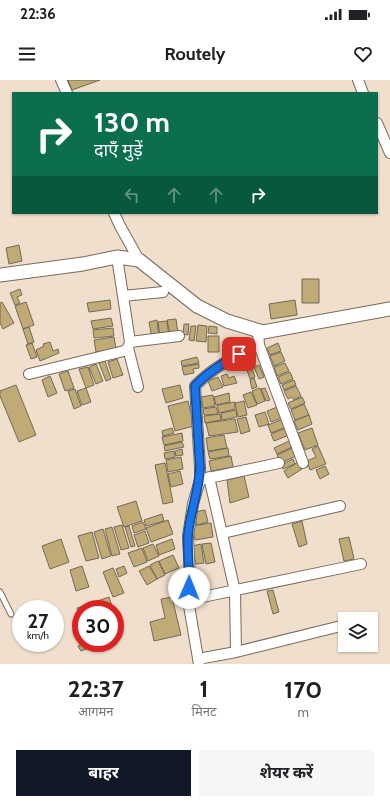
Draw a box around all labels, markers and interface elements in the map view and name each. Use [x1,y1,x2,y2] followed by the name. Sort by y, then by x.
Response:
[20,5,56,23] text: 22:36
[16,43,38,65] icon: menu
[165,43,225,65] text: Routely
[352,43,374,65] icon: heart
[94,105,170,139] text: 130 m
[28,108,80,160] icon: right
[94,139,143,161] text: दाएँ मुड़ें
[121,184,143,206] icon: left
[163,184,185,206] icon: ahead
[205,184,227,206] icon: ahead
[247,184,269,206] icon: right
[222,337,256,371] pin
[228,343,250,365] icon: arrive
[168,567,210,609] position arrow
[72,600,124,652] speed limit sign: 30
[28,609,48,633] text: 27
[338,612,378,652] map controls
[338,612,378,652] button: layers
[27,629,49,642] text: km/h
[68,674,124,703] text: 22:37
[200,674,208,703] text: 1
[284,675,322,704] text: 170
[78,703,114,719] text: आगमन
[192,703,216,719] text: मिनट
[298,704,309,720] text: m
[16,750,191,796] button: बाहर
[199,750,374,796] button: शेयर करें

